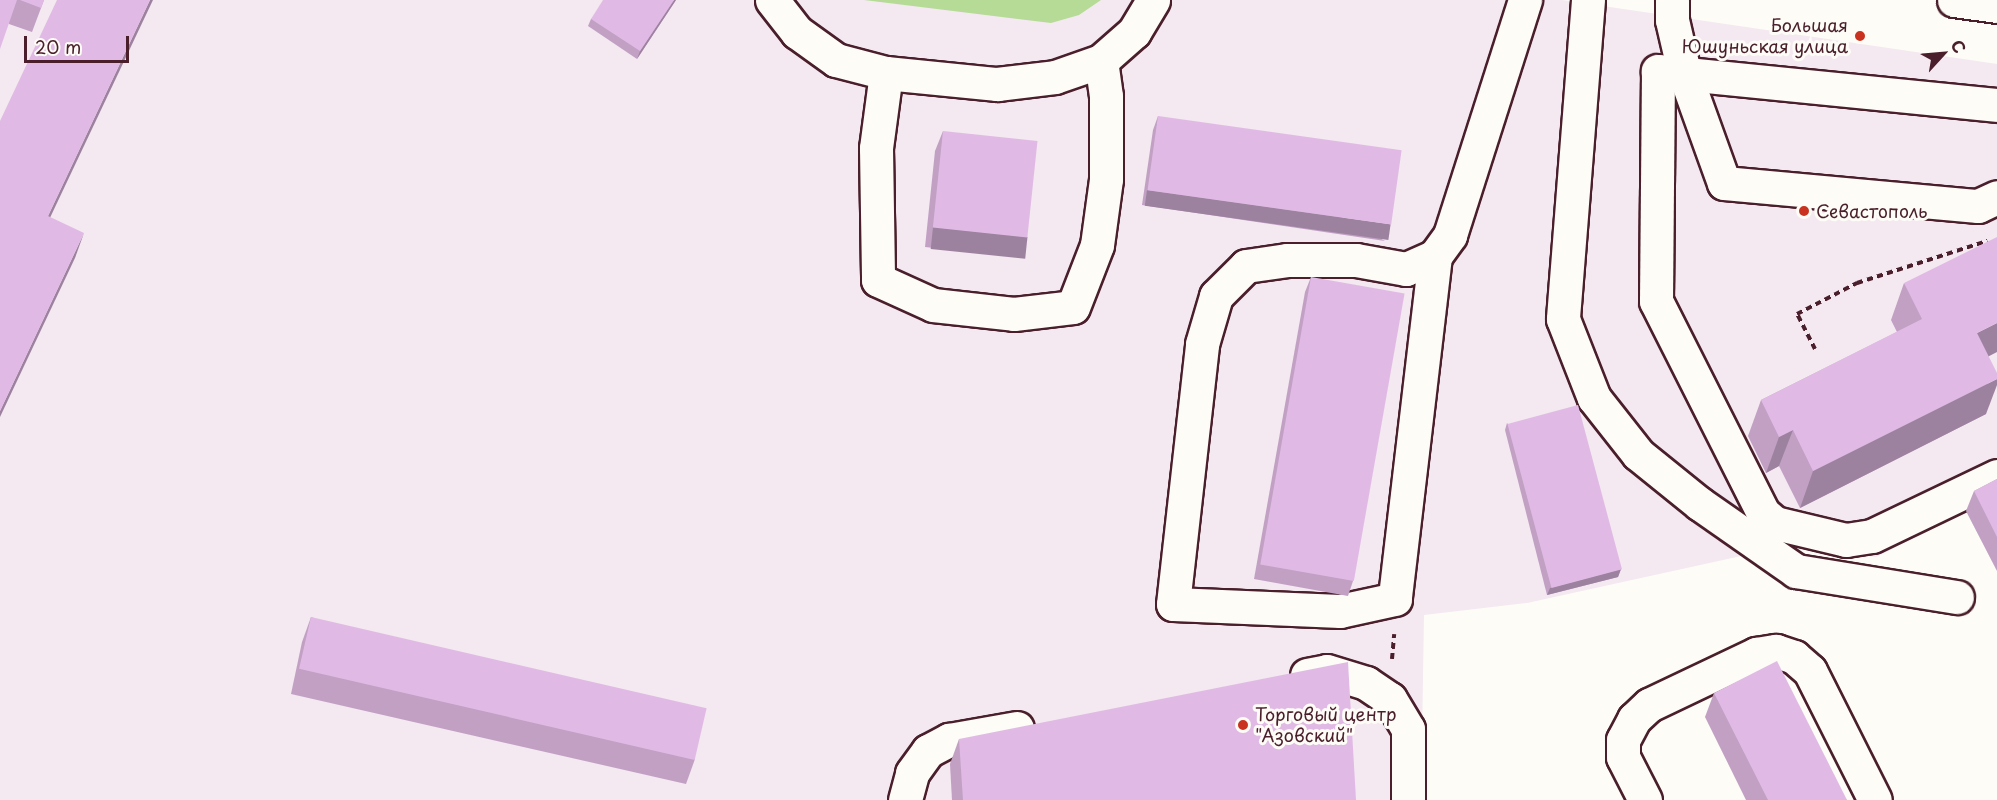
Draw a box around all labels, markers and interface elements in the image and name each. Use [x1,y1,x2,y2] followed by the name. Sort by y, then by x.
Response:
[1680,15,1848,57] place label: Большая Юшуньская улица
[27,24,132,62] scale bar
[1913,24,1973,84] north arrow
[1853,29,1867,43] marker: Большая Юшуньская улица
[35,33,81,60] text: 20 m
[1946,35,1973,57] text: С
[1816,200,1927,222] place label: Севастополь
[1797,204,1811,218] marker: Севастополь
[1255,704,1396,746] place label: Торговый центр "Азовский"
[1236,718,1250,732] marker: Торговый центр "Азовский"

